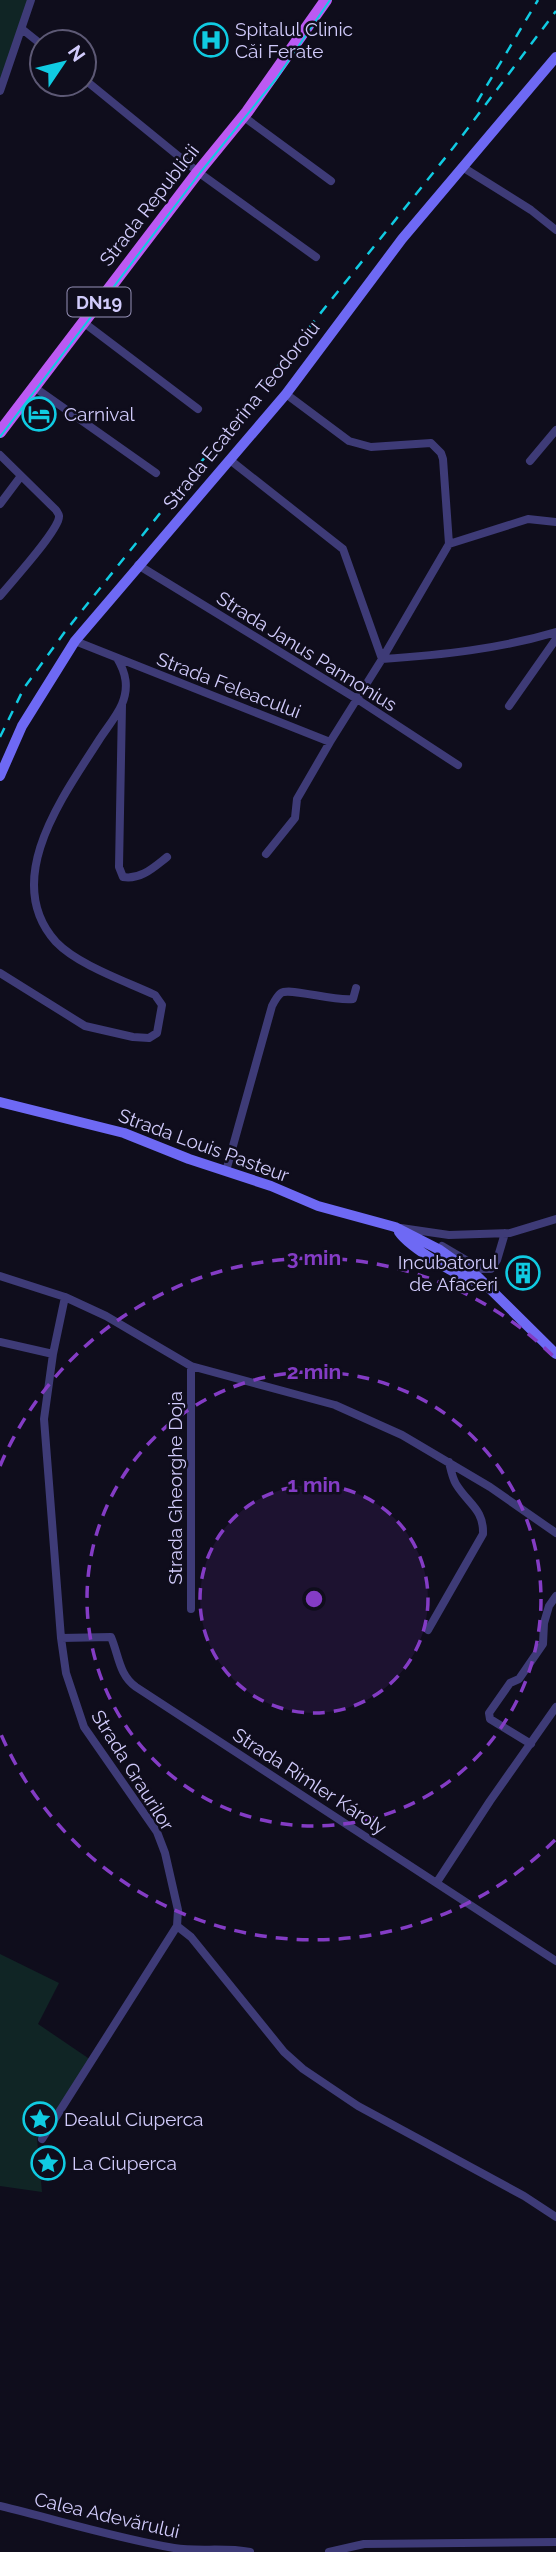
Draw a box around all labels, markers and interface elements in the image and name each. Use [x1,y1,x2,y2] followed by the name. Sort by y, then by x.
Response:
[235,18,353,62] place label: Spitalul Clinic Căi Ferate
[192,21,230,59] hospital icon: Spitalul Clinic Căi Ferate
[28,28,98,98] north arrow
[64,41,90,65] text: N
[95,140,203,270] street label: Strada Republicii
[68,288,130,316] road number: DN19
[158,316,324,514] street label: Strada Ecaterina Teodoroiu
[20,395,58,433] hotel icon: Carnival
[64,403,136,425] place label: Carnival
[213,587,401,715] street label: Strada Janus Pannonius
[154,647,304,723] street label: Strada Feleacului
[116,1104,293,1186] street label: Strada Louis Pasteur
[287,1245,341,1270] text: 3 min
[398,1251,499,1295] place label: Incubatorul de Afaceri
[504,1254,542,1292] building icon: Incubatorul de Afaceri
[287,1359,341,1384] text: 2 min
[164,1391,186,1585] street label: Strada Gheorghe Doja
[287,1472,341,1497] text: 1 min
[302,1587,326,1611] centre of rings
[87,1706,179,1834] street label: Strada Graurilor
[229,1723,391,1839] street label: Strada Rimler Károly
[21,2100,59,2138] place icon: Dealul Ciuperca
[64,2108,203,2130] place label: Dealul Ciuperca
[29,2144,67,2182] place icon: La Ciuperca
[72,2152,177,2174] place label: La Ciuperca
[32,2488,182,2542] street label: Calea Adevărului

